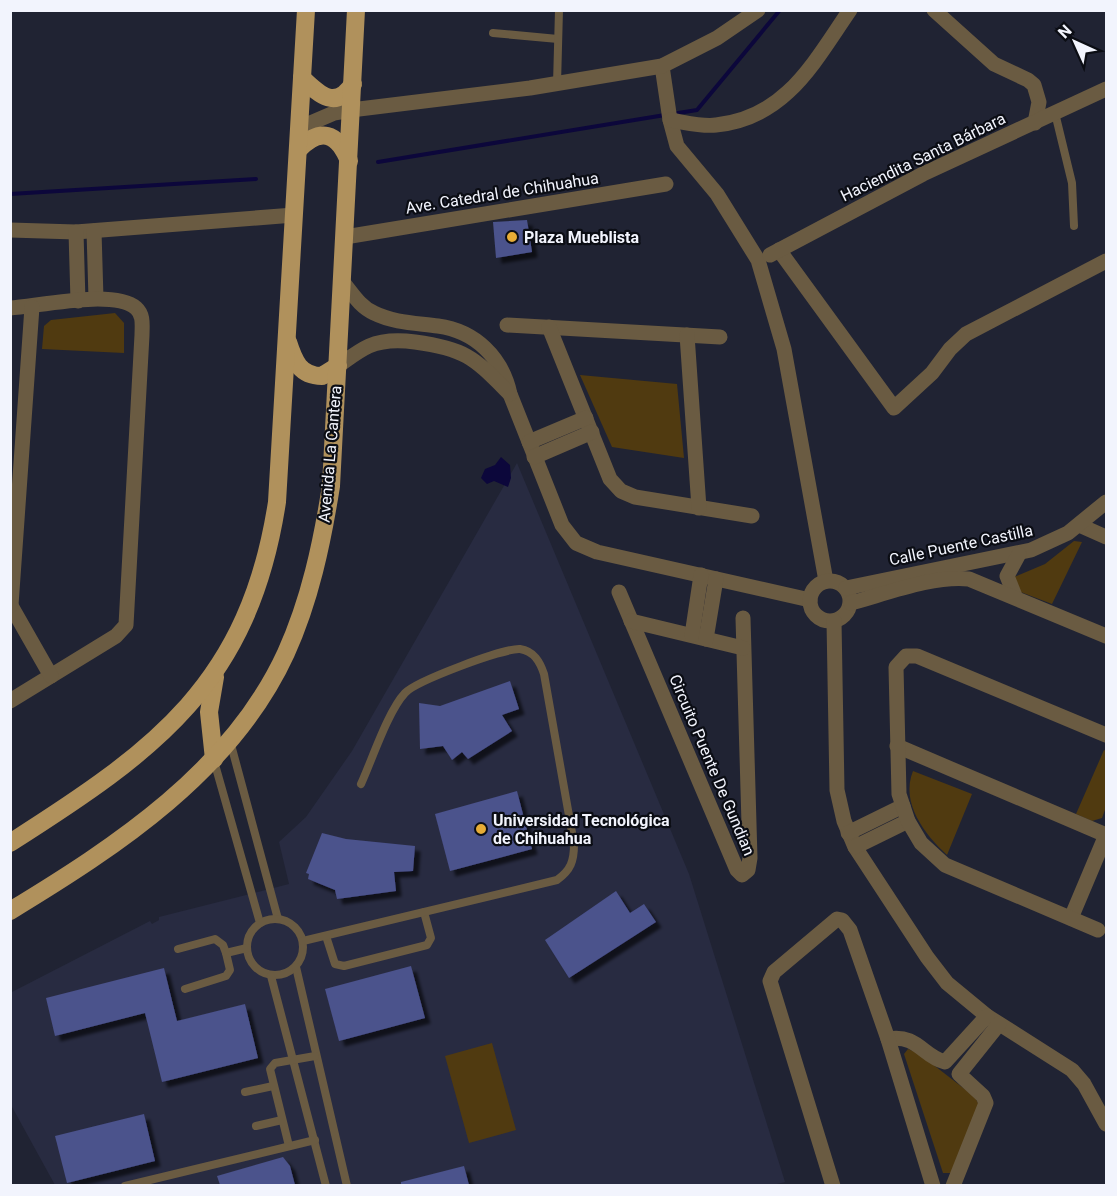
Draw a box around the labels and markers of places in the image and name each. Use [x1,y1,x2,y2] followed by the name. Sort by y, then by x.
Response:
[524,228,640,247] place label: Plaza Mueblista
[505,230,519,244] marker: Plaza Mueblista
[493,811,670,848] place label: Universidad Tecnológica de Chihuahua
[474,822,488,836] marker: Universidad Tecnológica de Chihuahua

